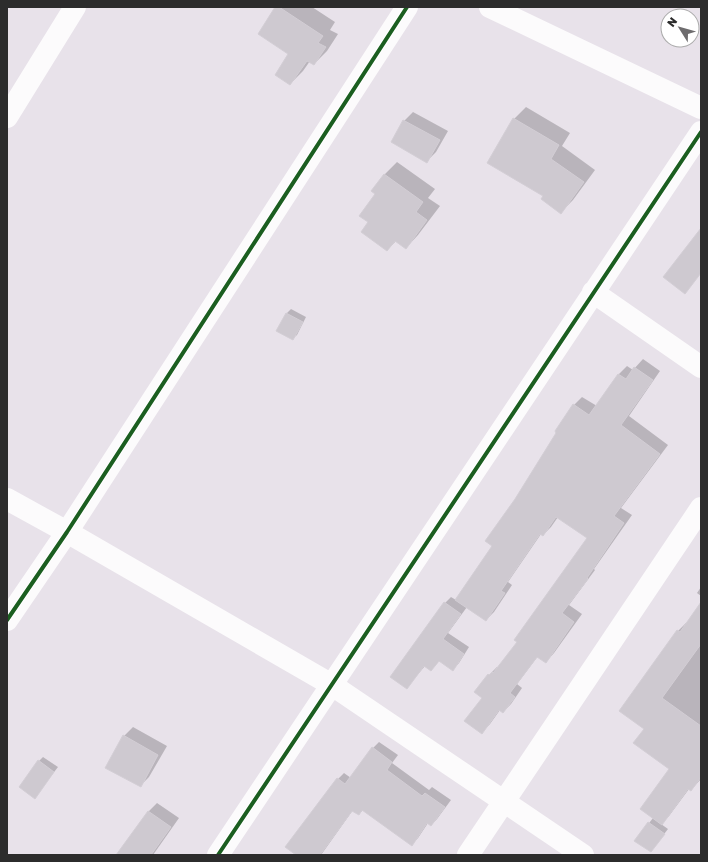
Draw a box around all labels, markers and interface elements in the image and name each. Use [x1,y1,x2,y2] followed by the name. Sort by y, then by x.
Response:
[660,8,700,48] north arrow
[664,14,679,29] text: N

